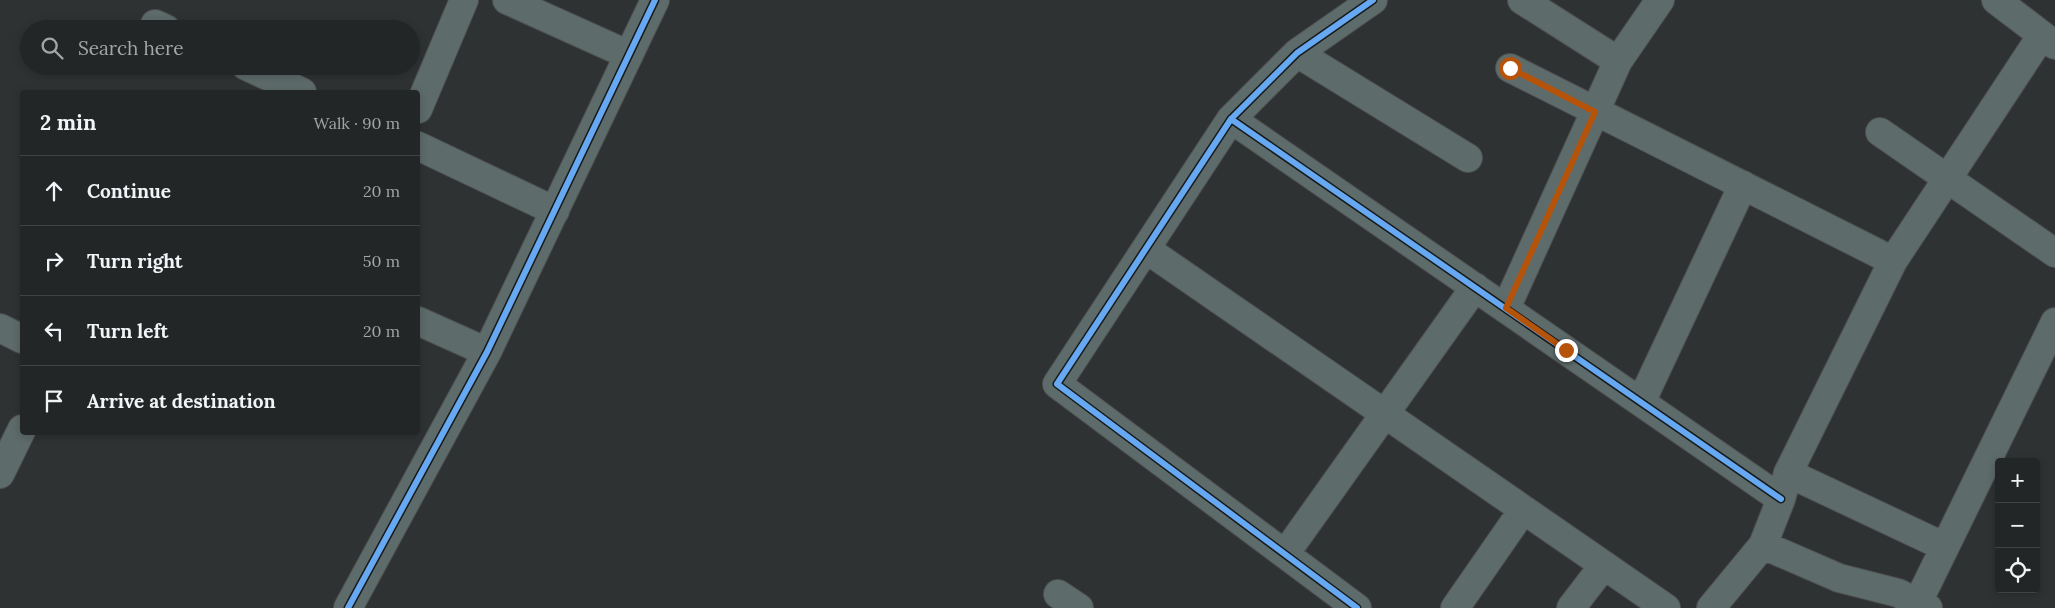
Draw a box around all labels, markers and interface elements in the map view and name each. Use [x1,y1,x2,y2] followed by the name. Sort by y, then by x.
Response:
[20,20,420,75] search box
[38,34,66,62] icon: search
[78,36,184,60] text: Search here
[1499,57,1522,80] route start
[40,109,96,136] text: 2 min
[313,113,400,133] text: Walk · 90 m
[40,177,68,205] icon: ahead
[87,179,171,203] text: Continue
[363,181,400,201] text: 20 m
[40,247,68,275] icon: right
[87,249,183,273] text: Turn right
[363,251,400,271] text: 50 m
[40,317,68,345] icon: left
[87,319,168,343] text: Turn left
[363,321,400,341] text: 20 m
[1555,339,1578,362] route end
[40,387,68,415] icon: arrive
[87,389,276,413] text: Arrive at destination
[1995,458,2040,593] map controls
[1995,458,2040,503] button: +
[1995,503,2040,548] button: −
[1995,548,2040,593] button: locate

